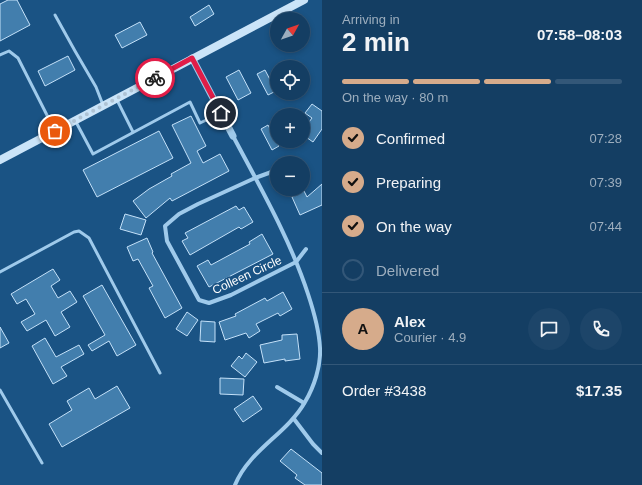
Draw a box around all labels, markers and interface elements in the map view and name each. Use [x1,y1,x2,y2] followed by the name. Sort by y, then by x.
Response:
[270,12,310,52] north arrow
[270,12,310,196] map controls
[342,12,400,27] text: Arriving in
[537,26,622,43] text: 07:58–08:03
[342,27,410,57] text: 2 min
[135,58,175,98] courier
[270,60,310,100] button: locate
[144,67,166,89] icon: bike
[342,90,448,105] text: On the way · 80 m
[204,96,238,130] pin
[210,102,232,124] icon: home
[270,108,310,148] button: +
[38,114,72,148] pin
[44,120,66,142] icon: bag
[342,127,364,149] icon: check
[376,130,445,147] text: Confirmed
[589,131,622,146] text: 07:28
[270,156,310,196] button: −
[342,171,364,193] icon: check
[376,174,441,191] text: Preparing
[589,175,622,190] text: 07:39
[342,215,364,237] icon: check
[376,218,452,235] text: On the way
[589,219,622,234] text: 07:44
[210,253,284,297] street label: Colleen Circle
[376,262,439,279] text: Delivered
[528,308,570,350] button: chat
[580,308,622,350] button: phone
[394,313,426,330] text: Alex
[358,320,368,337] text: A
[394,330,466,345] text: Courier · 4.9
[342,382,426,399] text: Order #3438
[576,382,622,399] text: $17.35

